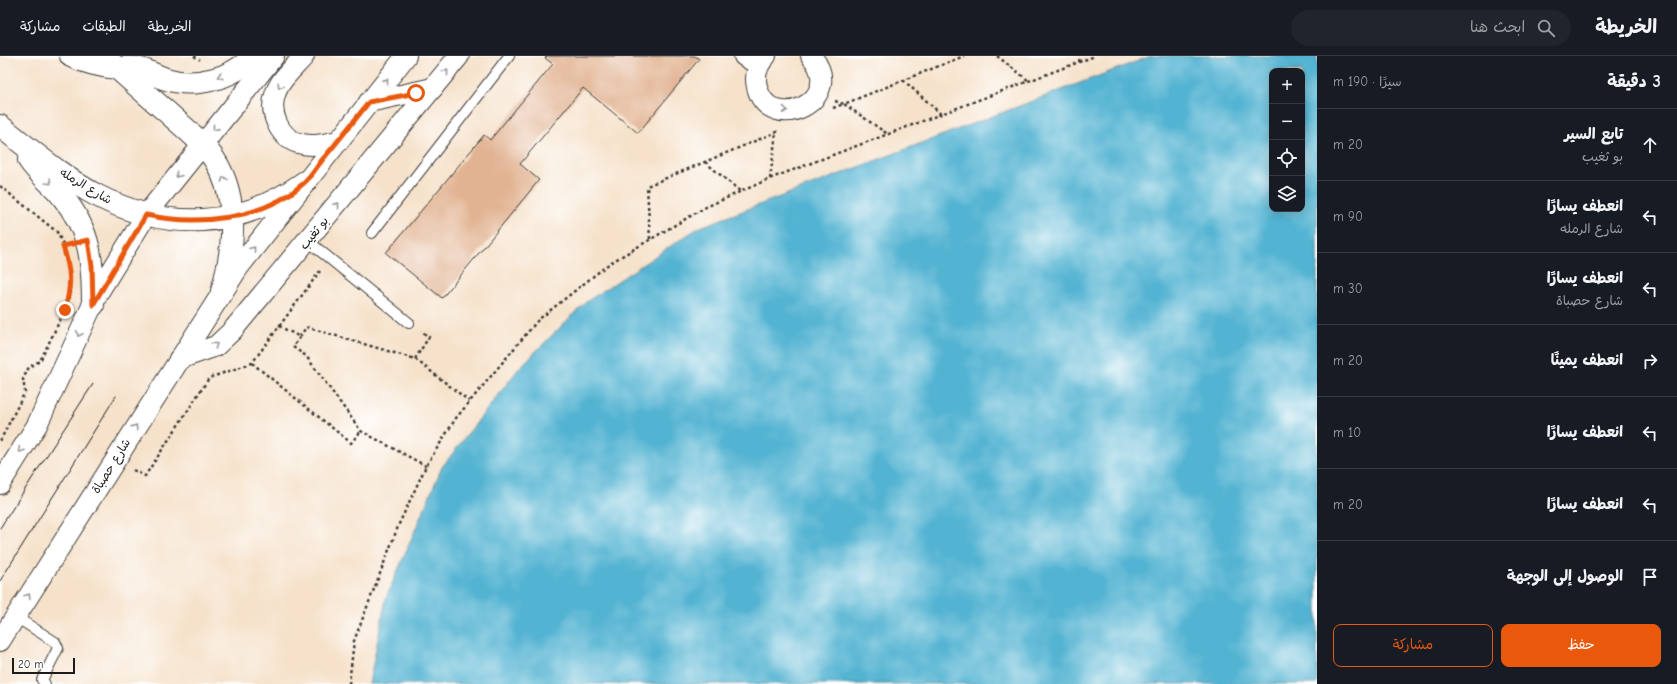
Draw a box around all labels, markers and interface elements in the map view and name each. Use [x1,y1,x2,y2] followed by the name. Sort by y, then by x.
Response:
[1291,10,1571,46] search box
[1595,16,1657,38] text: الخريطة
[1535,17,1557,39] icon: search
[20,18,60,35] text: مشاركة
[82,18,126,35] text: الطبقات
[148,18,191,35] text: الخريطة
[1470,18,1525,36] text: ابحث هنا
[1269,68,1305,212] map controls
[1269,68,1305,104] button: +
[442,69,449,77] one-way arrow
[217,71,224,80] one-way arrow
[1607,72,1661,91] text: 3 دقيقة
[1333,74,1402,89] text: سيرًا · 190 m
[381,78,388,85] one-way arrow
[277,82,284,89] one-way arrow
[407,84,425,102] route start
[1269,104,1305,140] button: −
[782,106,788,115] one-way arrow
[213,123,220,130] one-way arrow
[1564,125,1623,143] text: تابع السير
[1639,134,1661,156] icon: ahead
[1333,137,1363,152] text: 20 m
[1269,140,1305,176] button: locate
[1582,149,1623,164] text: بو ثغيب
[57,165,114,209] street label: شارع الرمله
[175,170,182,177] one-way arrow
[220,175,228,182] one-way arrow
[1269,176,1305,212] button: layers
[44,177,52,185] one-way arrow
[1547,197,1623,215] text: انعطف يسارًا
[332,202,339,209] one-way arrow
[1639,206,1661,228] icon: left
[1333,209,1363,224] text: 90 m
[297,214,332,253] street label: بو ثغيب
[1560,221,1623,236] text: شارع الرمله
[249,246,256,253] one-way arrow
[1547,269,1623,287] text: انعطف يسارًا
[1639,278,1661,300] icon: left
[1333,281,1363,296] text: 30 m
[1556,293,1623,308] text: شارع حصباة
[56,301,74,319] route end
[76,330,84,338] one-way arrow
[211,342,218,350] one-way arrow
[1639,350,1661,372] icon: right
[1551,351,1623,369] text: انعطف يمينًا
[1333,353,1363,368] text: 20 m
[1639,422,1661,444] icon: left
[1547,423,1623,441] text: انعطف يسارًا
[131,424,138,431] one-way arrow
[1333,425,1361,440] text: 10 m
[89,436,135,497] street label: شارع حصباة
[19,446,26,453] one-way arrow
[1639,494,1661,516] icon: left
[1547,495,1623,513] text: انعطف يسارًا
[1333,497,1363,512] text: 20 m
[1639,566,1661,588] icon: arrive
[1507,567,1623,585] text: الوصول إلى الوجهة
[24,593,31,600] one-way arrow
[1333,624,1493,667] button: مشاركة
[1501,624,1661,667] button: حفظ
[12,656,75,675] scale bar
[18,658,43,671] text: 20 m

